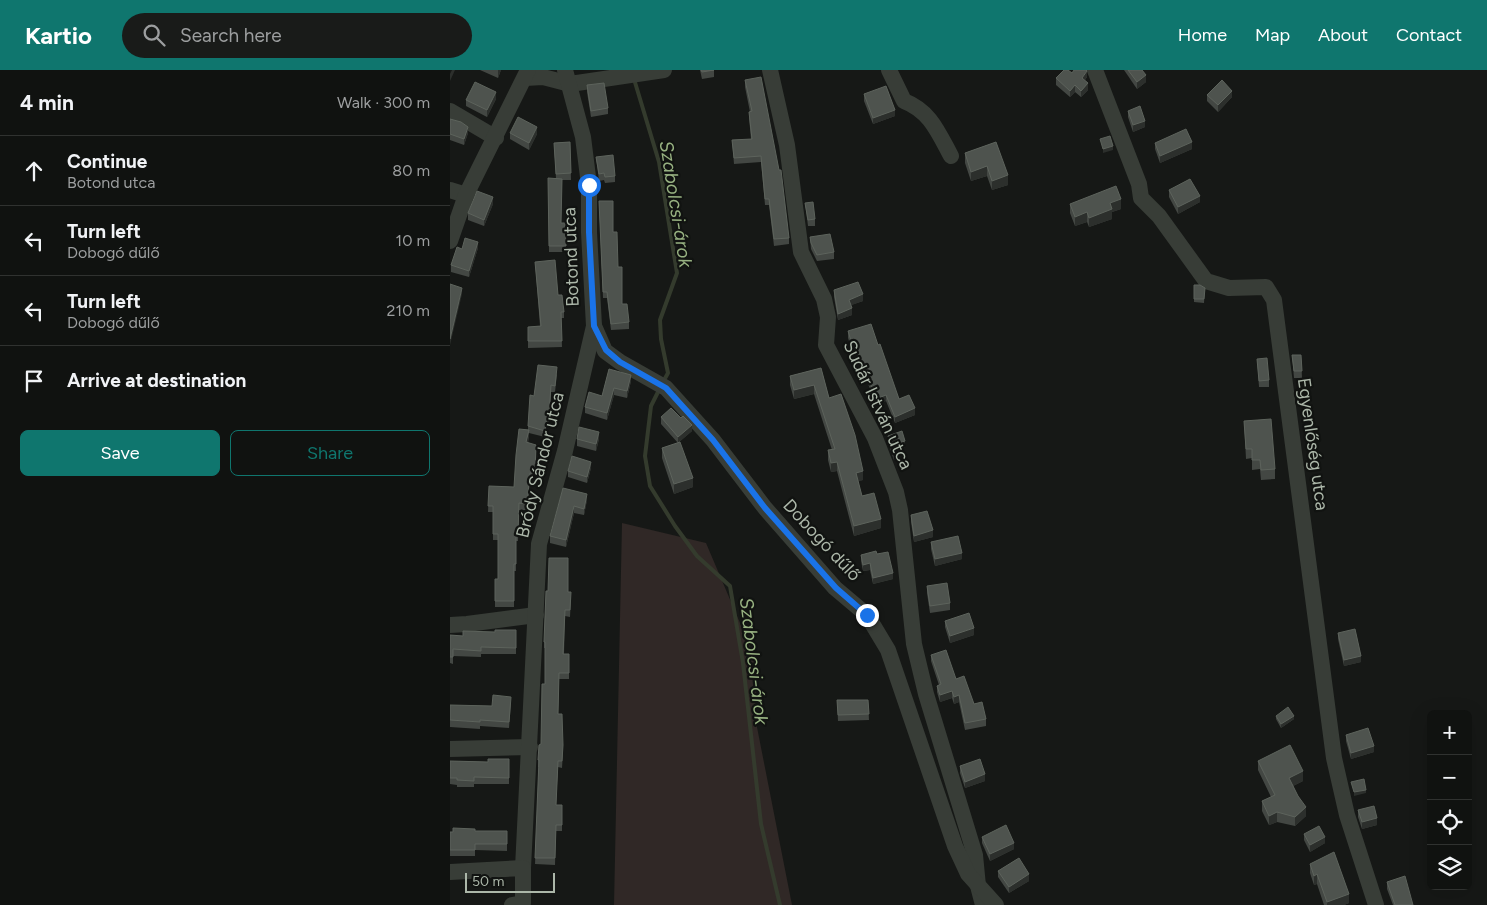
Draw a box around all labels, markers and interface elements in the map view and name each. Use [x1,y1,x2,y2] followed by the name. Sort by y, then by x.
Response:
[122,13,472,58] search box
[25,21,92,50] text: Kartio
[140,21,168,49] icon: search
[180,24,282,47] text: Search here
[1178,24,1227,46] text: Home
[1255,24,1290,46] text: Map
[1318,24,1368,46] text: About
[1396,24,1462,46] text: Contact
[20,90,74,115] text: 4 min
[337,93,430,112] text: Walk · 300 m
[655,139,697,270] water label: Szabolcsi-árok
[67,150,147,173] text: Continue
[20,157,48,185] icon: ahead
[392,161,430,180] text: 80 m
[67,173,155,192] text: Botond utca
[578,174,601,197] route start
[558,207,584,307] street label: Botond utca
[67,220,141,243] text: Turn left
[20,227,48,255] icon: left
[396,231,430,250] text: 10 m
[67,243,160,262] text: Dobogó dűlő
[67,290,141,313] text: Turn left
[20,297,48,325] icon: left
[387,301,430,320] text: 210 m
[67,313,160,332] text: Dobogó dűlő
[838,337,918,473] street label: Sudár István utca
[20,367,48,395] icon: arrive
[67,369,246,392] text: Arrive at destination
[1293,376,1333,512] street label: Egyenlőség utca
[511,390,569,540] street label: Bródy Sándor utca
[20,430,220,476] button: Save
[230,430,430,476] button: Share
[778,494,866,586] street label: Dobogó dűlő
[735,596,773,727] water label: Szabolcsi-árok
[856,604,879,627] route end
[1427,710,1472,890] map controls
[1427,710,1472,755] button: +
[1427,755,1472,800] button: −
[1427,800,1472,845] button: locate
[1427,845,1472,890] button: layers
[465,870,555,893] scale bar
[472,873,504,890] text: 50 m

